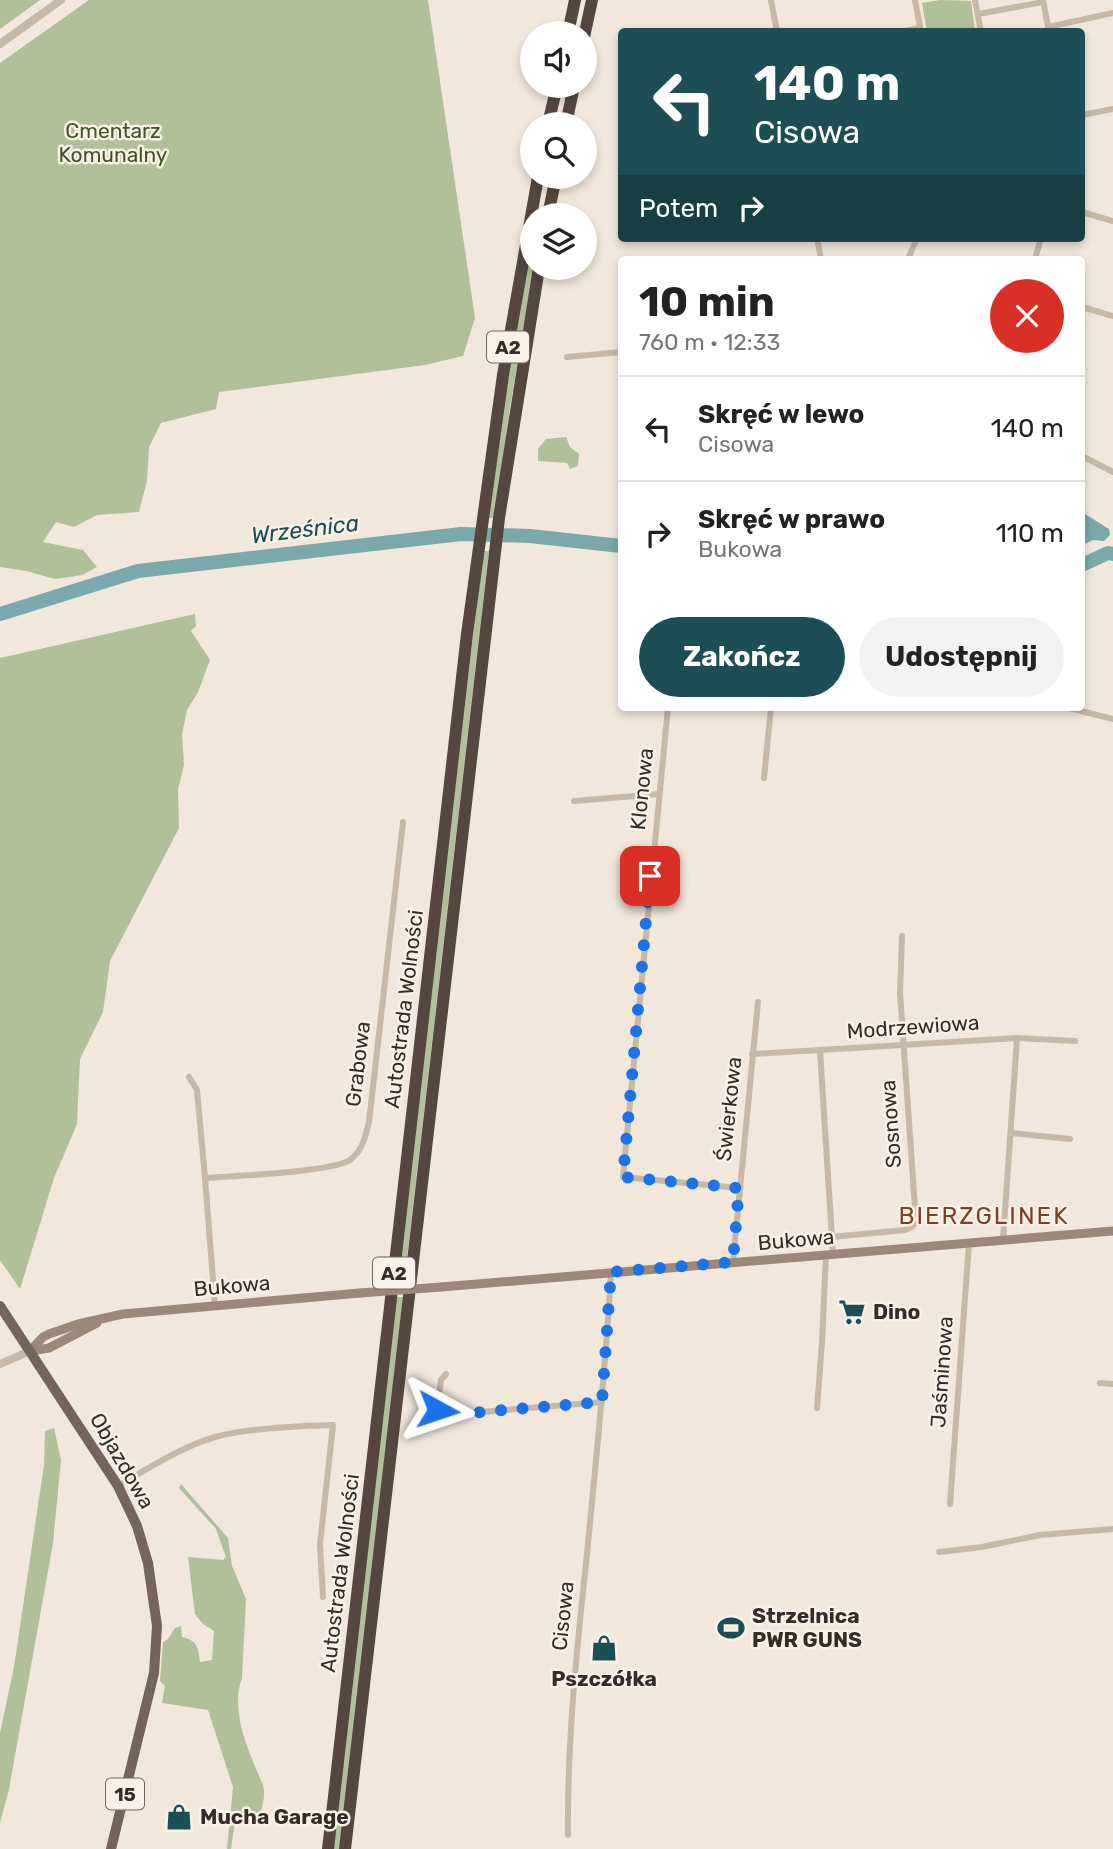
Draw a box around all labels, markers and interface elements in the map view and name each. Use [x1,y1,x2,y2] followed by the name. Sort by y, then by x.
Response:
[520,21,597,280] map controls
[520,21,597,98] button: sound
[754,54,900,112] text: 140 m
[639,56,730,147] icon: left
[520,112,597,189] button: search
[754,113,860,151] text: Cisowa
[59,118,168,167] park label: Cmentarz Komunalny
[732,189,770,227] icon: right
[639,193,718,224] text: Potem
[520,203,597,280] button: layers
[639,277,775,327] text: 10 min
[990,279,1064,353] button: close
[639,328,780,356] text: 760 m · 12:33
[487,332,529,362] road number: A2
[698,399,864,430] text: Skręć w lewo
[639,410,677,448] icon: left
[991,413,1064,444] text: 140 m
[698,430,774,458] text: Cisowa
[698,504,885,535] text: Skręć w prawo
[249,508,361,550] water label: Wrześnica
[639,515,677,553] icon: right
[996,518,1064,549] text: 110 m
[698,535,782,563] text: Bukowa
[639,617,845,697] button: Zakończ
[859,617,1064,697] button: Udostępnij
[625,747,658,831] street label: Klonowa
[620,846,680,906] pin
[631,857,669,895] icon: arrive
[379,908,428,1110] street label: Autostrada Wolności
[846,1009,980,1044] street label: Modrzewiowa
[340,1020,375,1108] street label: Grabowa
[711,1055,746,1162] street label: Świerkowa
[875,1079,906,1169] street label: Sosnowa
[898,1202,1070,1230] district label: BIERZGLINEK
[757,1224,835,1255] street label: Bukowa
[373,1258,415,1288] road number: A2
[193,1270,271,1301] street label: Bukowa
[837,1297,867,1327] supermarket icon: Dino
[873,1299,920,1324] place label: Dino
[925,1315,958,1429] street label: Jaśminowa
[401,1373,475,1447] position arrow
[85,1408,160,1513] street label: Objazdowa
[315,1472,364,1674] street label: Autostrada Wolności
[546,1580,579,1652] street label: Cisowa
[752,1603,862,1652] place label: Strzelnica PWR GUNS
[716,1613,746,1643] sports icon: Strzelnica PWR GUNS
[589,1633,619,1663] shop icon: Pszczółka
[551,1666,657,1691] place label: Pszczółka
[106,1778,144,1810] road number: 15
[164,1802,194,1832] shop icon: Mucha Garage
[200,1804,349,1829] place label: Mucha Garage

